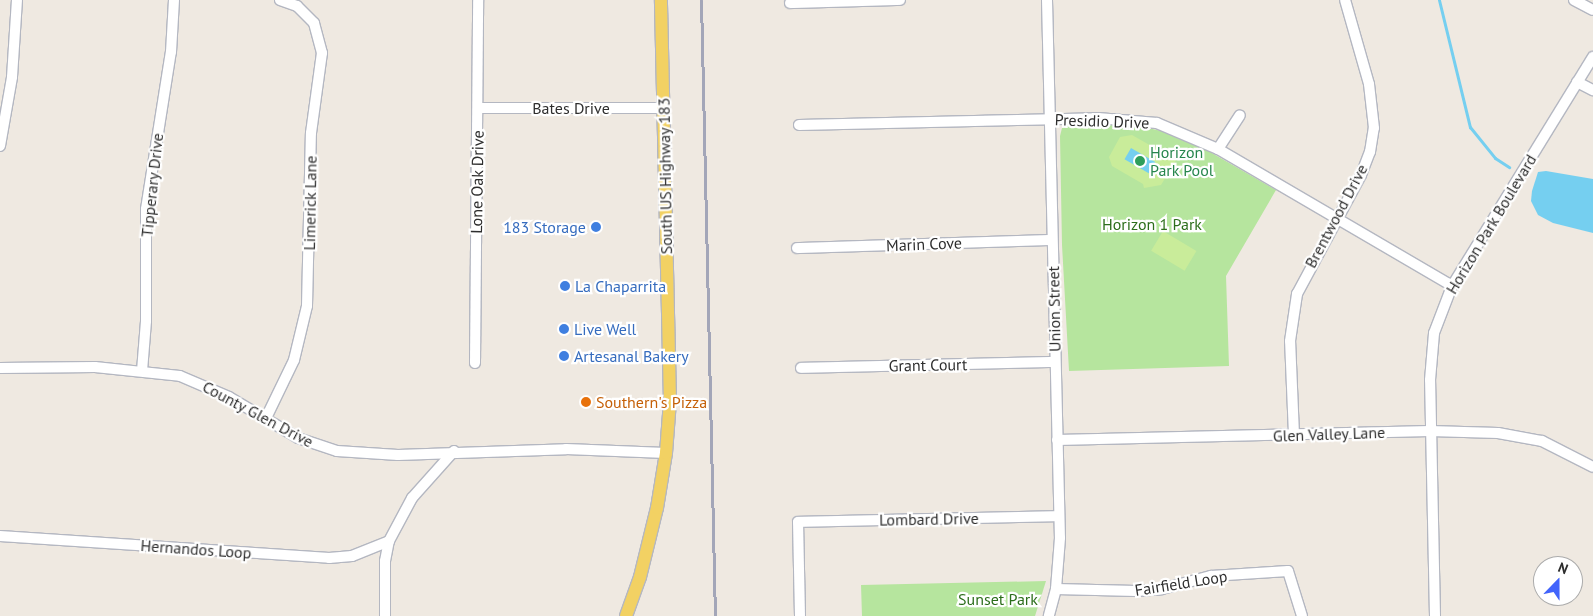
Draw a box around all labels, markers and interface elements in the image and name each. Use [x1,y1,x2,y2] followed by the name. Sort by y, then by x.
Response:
[654,97,676,255] street label: South US Highway 183
[532,98,610,118] street label: Bates Drive
[1054,110,1150,132] street label: Presidio Drive
[466,130,488,234] street label: Lone Oak Drive
[137,132,167,238] street label: Tipperary Drive
[1150,142,1214,180] place label: Horizon Park Pool
[1442,151,1540,297] street label: Horizon Park Boulevard
[300,155,320,251] street label: Limerick Lane
[1134,155,1146,167] marker: Horizon Park Pool
[1301,161,1371,271] street label: Brentwood Drive
[1102,214,1202,234] park label: Horizon 1 Park
[503,217,586,237] place label: 183 Storage
[590,221,602,233] marker: 183 Storage
[886,233,962,255] street label: Marin Cove
[1044,266,1064,352] street label: Union Street
[575,276,666,296] place label: La Chaparrita
[559,280,571,292] marker: La Chaparrita
[574,319,637,339] place label: Live Well
[558,323,570,335] marker: Live Well
[574,346,689,366] place label: Artesanal Bakery
[558,350,570,362] marker: Artesanal Bakery
[888,355,968,375] street label: Grant Court
[199,377,317,451] street label: County Glen Drive
[596,392,707,412] place label: Southern's Pizza
[580,396,592,408] marker: Southern's Pizza
[1272,422,1386,446] street label: Glen Valley Lane
[879,509,979,529] street label: Lombard Drive
[140,536,252,562] street label: Hernandos Loop
[1533,556,1583,606] north arrow
[1556,558,1571,578] text: N
[1133,566,1229,600] street label: Fairfield Loop
[958,589,1038,609] park label: Sunset Park

